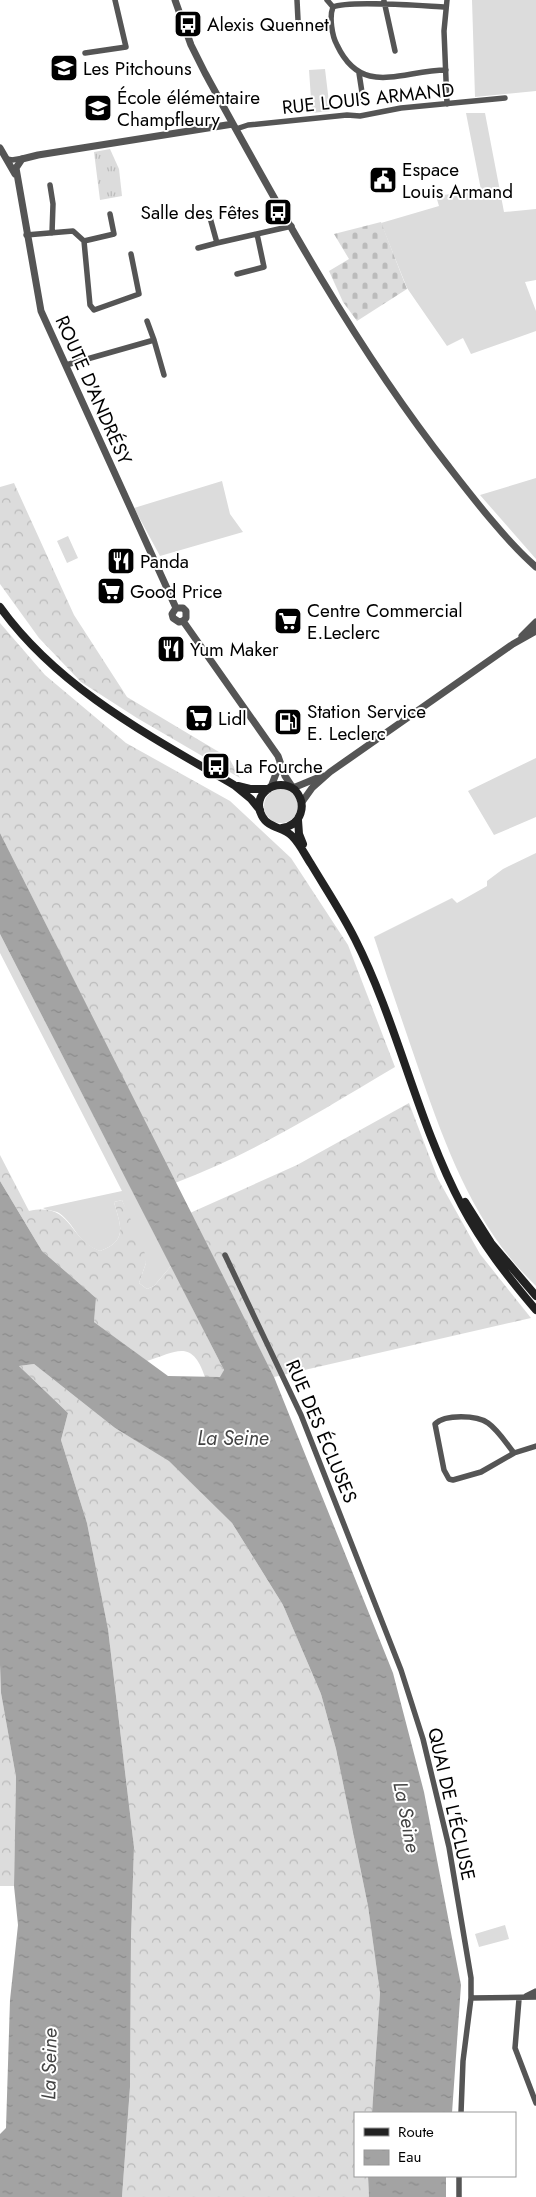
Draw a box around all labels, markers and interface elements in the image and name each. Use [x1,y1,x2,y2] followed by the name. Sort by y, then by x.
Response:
[173,9,203,39] bus stop icon: Alexis Quennet
[207,11,329,38] place label: Alexis Quennet
[49,53,79,83] school or university icon: Les Pitchouns
[83,55,192,82] place label: Les Pitchouns
[281,76,456,121] street label: RUE LOUIS ARMAND
[117,84,260,133] place label: École élémentaire Champfleury
[83,93,113,123] school or university icon: École élémentaire Champfleury
[402,156,513,205] place label: Espace Louis Armand
[368,165,398,195] public building icon: Espace Louis Armand
[263,197,293,227] bus stop icon: Salle des Fêtes
[141,199,259,226] place label: Salle des Fêtes
[49,311,139,469] street label: ROUTE D'ANDRÉSY
[106,546,136,576] restaurant icon: Panda
[140,548,189,575] place label: Panda
[96,576,126,606] supermarket icon: Good Price
[130,578,223,605] place label: Good Price
[307,597,463,646] place label: Centre Commercial E.Leclerc
[273,606,303,636] supermarket icon: Centre Commercial E.Leclerc
[156,634,186,664] restaurant icon: Yum Maker
[190,636,279,663] place label: Yum Maker
[307,698,426,747] place label: Station Service E. Leclerc
[184,703,214,733] supermarket icon: Lidl
[218,705,247,732] place label: Lidl
[273,707,303,737] fuel station icon: Station Service E. Leclerc
[201,751,231,781] bus stop icon: La Fourche
[235,753,323,780] place label: La Fourche
[279,1355,364,1507] street label: RUE DES ÉCLUSES
[197,1424,269,1453] water label: La Seine
[421,1725,482,1883] street label: QUAI DE L'ÉCLUSE
[385,1779,428,1855] water label: La Seine
[34,2028,65,2100] water label: La Seine
[354,2112,516,2177] legend
[398,2121,434,2143] text: Route
[398,2146,421,2168] text: Eau

